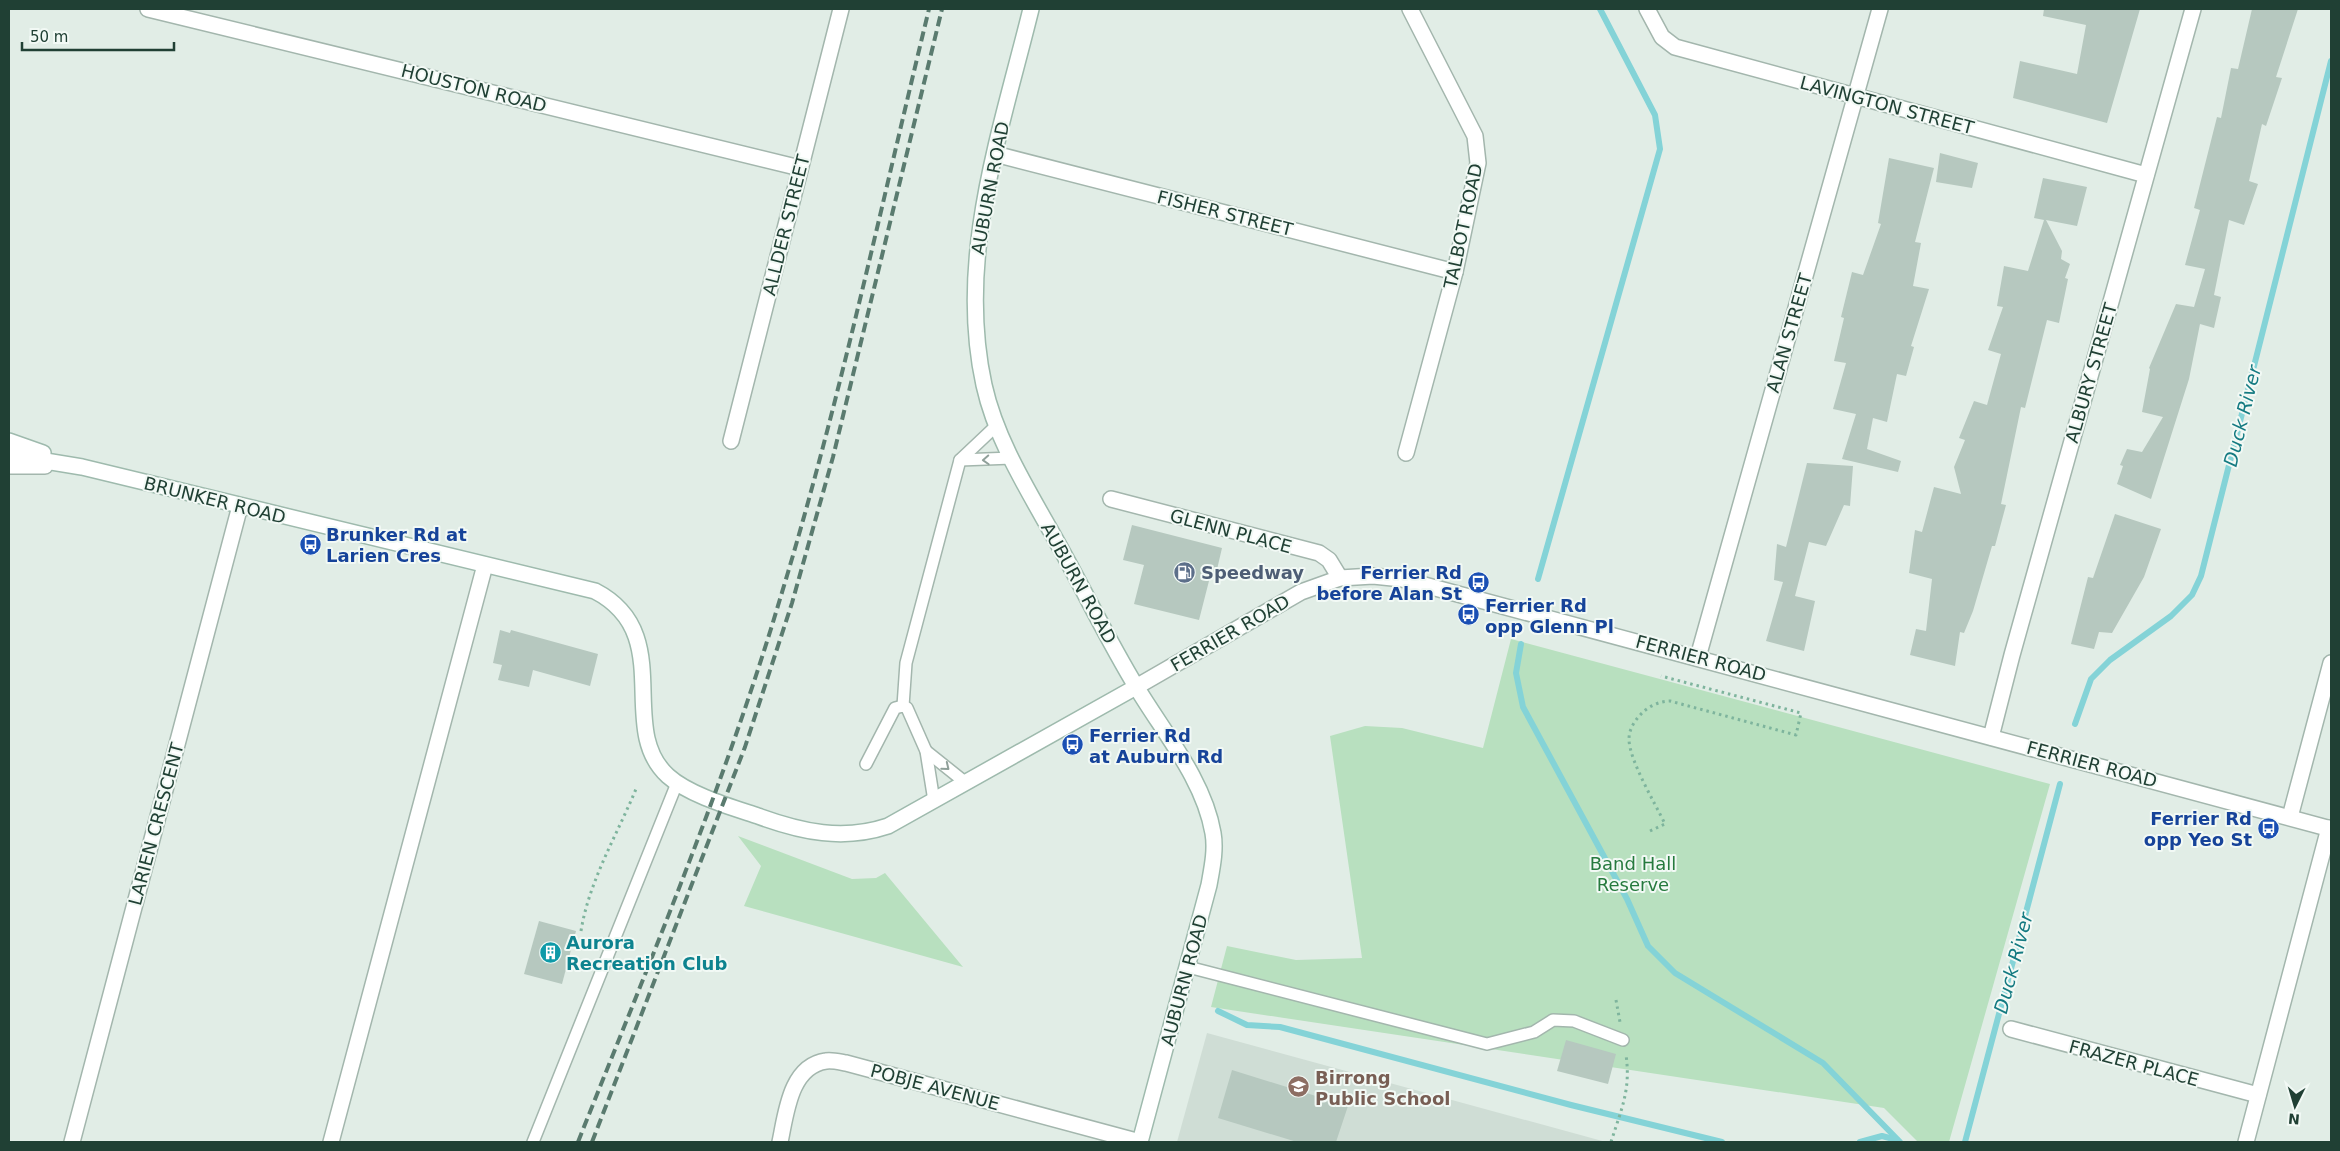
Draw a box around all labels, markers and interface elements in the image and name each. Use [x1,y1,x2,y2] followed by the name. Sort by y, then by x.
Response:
[22,20,175,52] scale bar
[30,28,68,46] text: 50 m
[399,60,549,116] street label: HOUSTON ROAD
[1798,72,1977,139] street label: LAVINGTON STREET
[967,120,1013,256] street label: AUBURN ROAD
[758,151,814,298] street label: ALLDER STREET
[1439,162,1487,291] street label: TALBOT ROAD
[1155,186,1296,240] street label: FISHER STREET
[1762,270,1816,395] street label: ALAN STREET
[2061,300,2121,445] street label: ALBURY STREET
[2219,362,2265,469] water label: Duck River
[982,455,990,466] one-way arrow
[142,472,288,528] street label: BRUNKER ROAD
[1168,505,1294,557] street label: GLENN PLACE
[1037,519,1121,647] street label: AUBURN ROAD
[326,524,467,566] place label: Brunker Rd at Larien Cres
[298,532,322,556] bus stop icon: Brunker Rd at Larien Cres
[1173,560,1197,584] fuel station icon: Speedway
[1201,562,1304,583] place label: Speedway
[1316,562,1462,604] place label: Ferrier Rd before Alan St
[1466,570,1490,594] bus stop icon: Ferrier Rd before Alan St
[1167,590,1293,676] street label: FERRIER ROAD
[1485,595,1614,637] place label: Ferrier Rd opp Glenn Pl
[1457,603,1481,627] bus stop icon: Ferrier Rd opp Glenn Pl
[1633,630,1769,686] street label: FERRIER ROAD
[1089,725,1223,767] place label: Ferrier Rd at Auburn Rd
[1061,733,1085,757] bus stop icon: Ferrier Rd at Auburn Rd
[2024,736,2160,792] street label: FERRIER ROAD
[124,739,188,908] street label: LARIEN CRESCENT
[940,762,949,770] one-way arrow
[2144,808,2252,850] place label: Ferrier Rd opp Yeo St
[2256,816,2280,840] bus stop icon: Ferrier Rd opp Yeo St
[1590,853,1676,895] park label: Band Hall Reserve
[1989,909,2037,1016] water label: Duck River
[1156,912,1212,1048] street label: AUBURN ROAD
[566,932,727,974] place label: Aurora Recreation Club
[538,940,562,964] building icon: Aurora Recreation Club
[2067,1036,2201,1090] street label: FRAZER PLACE
[868,1060,1002,1114] street label: POBJE AVENUE
[1315,1067,1451,1109] place label: Birrong Public School
[1287,1075,1311,1099] school or university icon: Birrong Public School
[2270,1081,2320,1131] north arrow
[2287,1110,2300,1127] text: N

